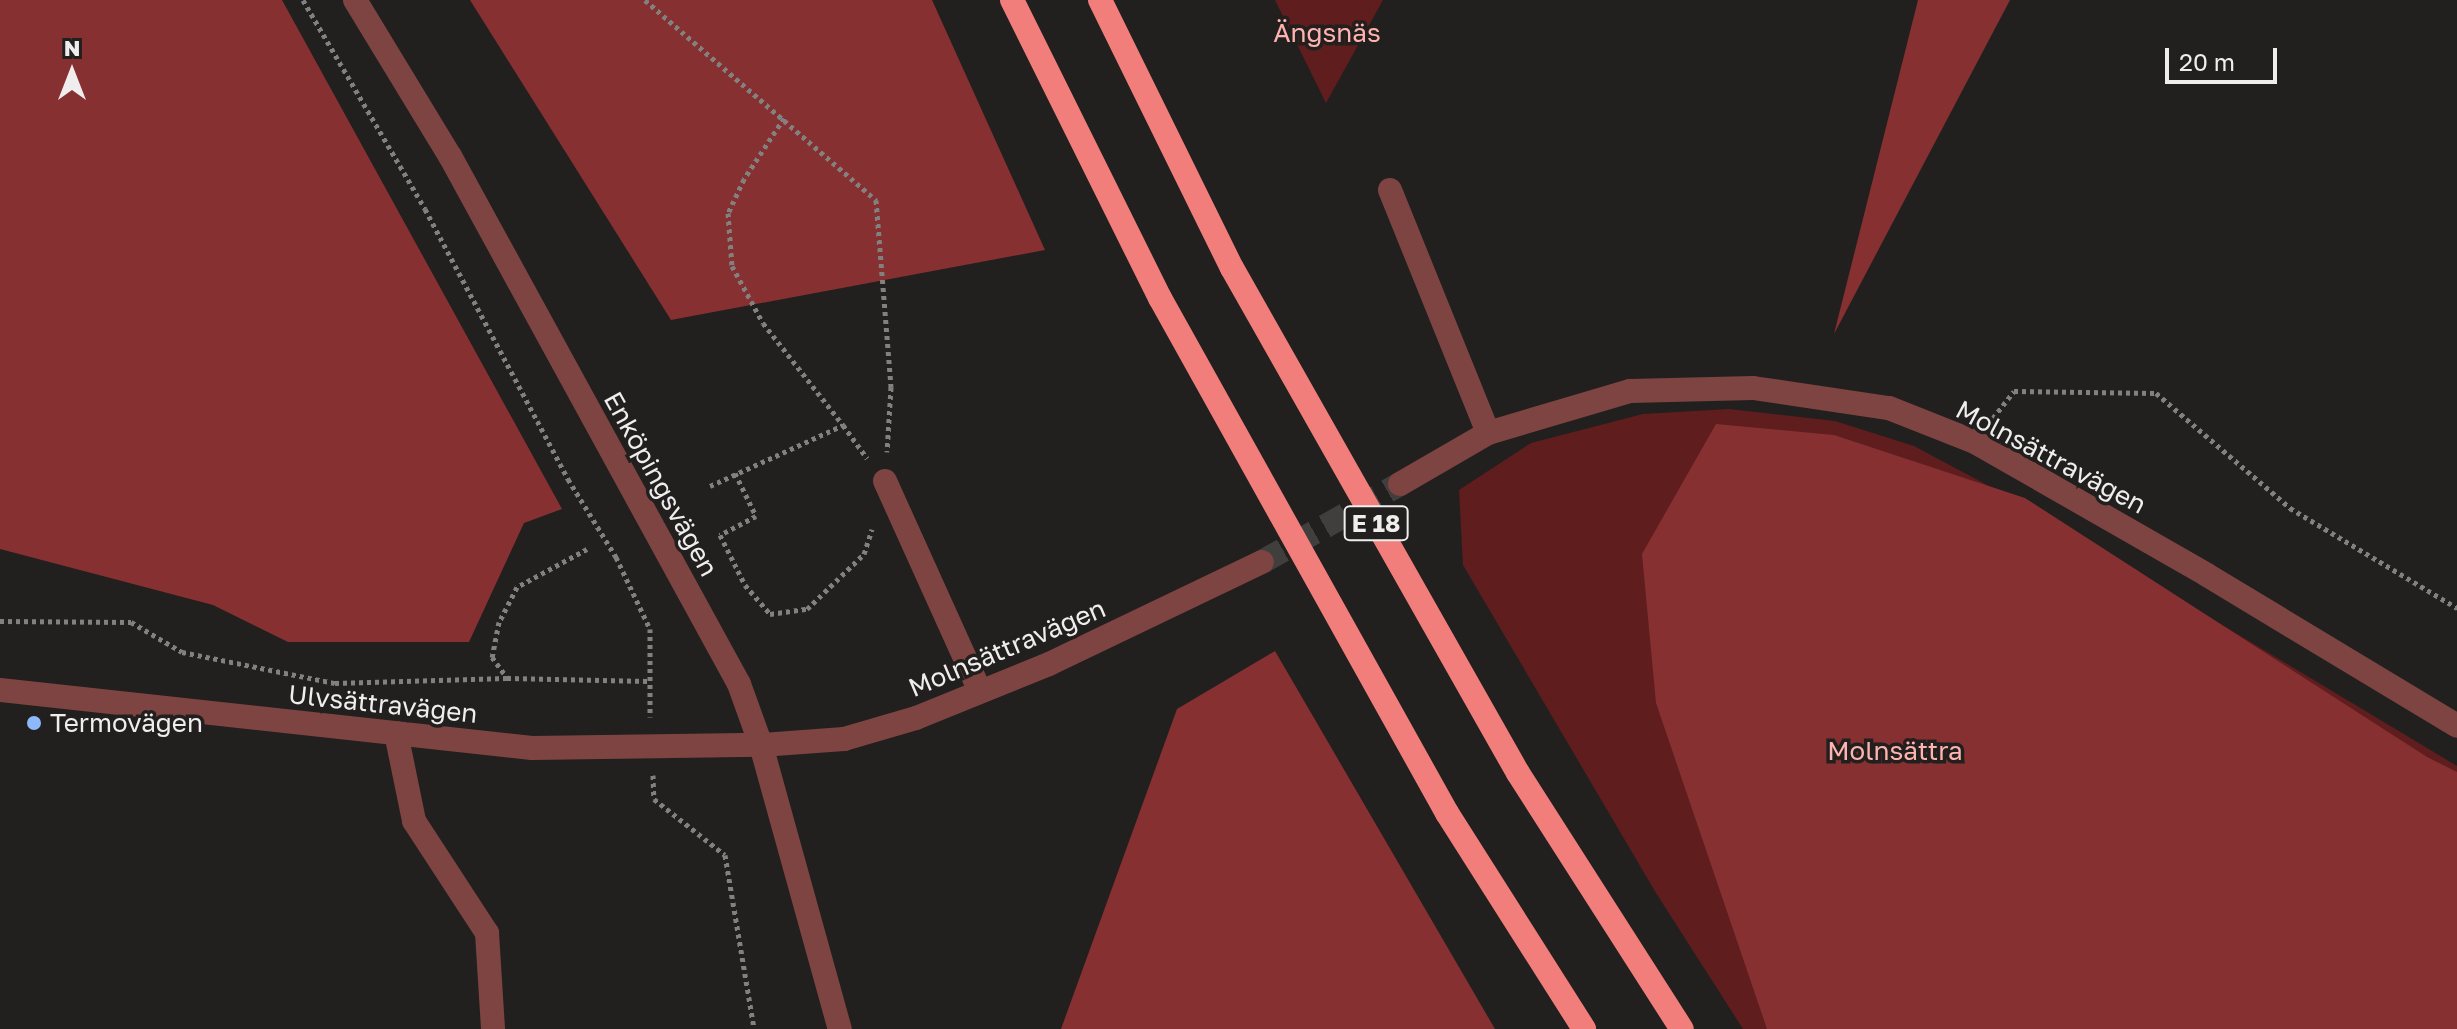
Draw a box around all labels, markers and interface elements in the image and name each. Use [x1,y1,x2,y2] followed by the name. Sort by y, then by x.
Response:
[1273,17,1381,49] park label: Ängsnäs
[32,32,112,112] north arrow
[2169,32,2281,82] scale bar
[64,34,80,61] text: N
[2179,47,2235,76] text: 20 m
[597,386,725,582] street label: Enköpingsvägen
[1951,394,2151,520] street label: Molnsättravägen
[1342,503,1410,543] road number: E 18
[904,592,1110,704] street label: Molnsättravägen
[287,679,479,729] street label: Ulvsättravägen
[50,707,203,739] place label: Termovägen
[25,714,43,732] marker: Termovägen
[1827,735,1963,767] park label: Molnsättra

